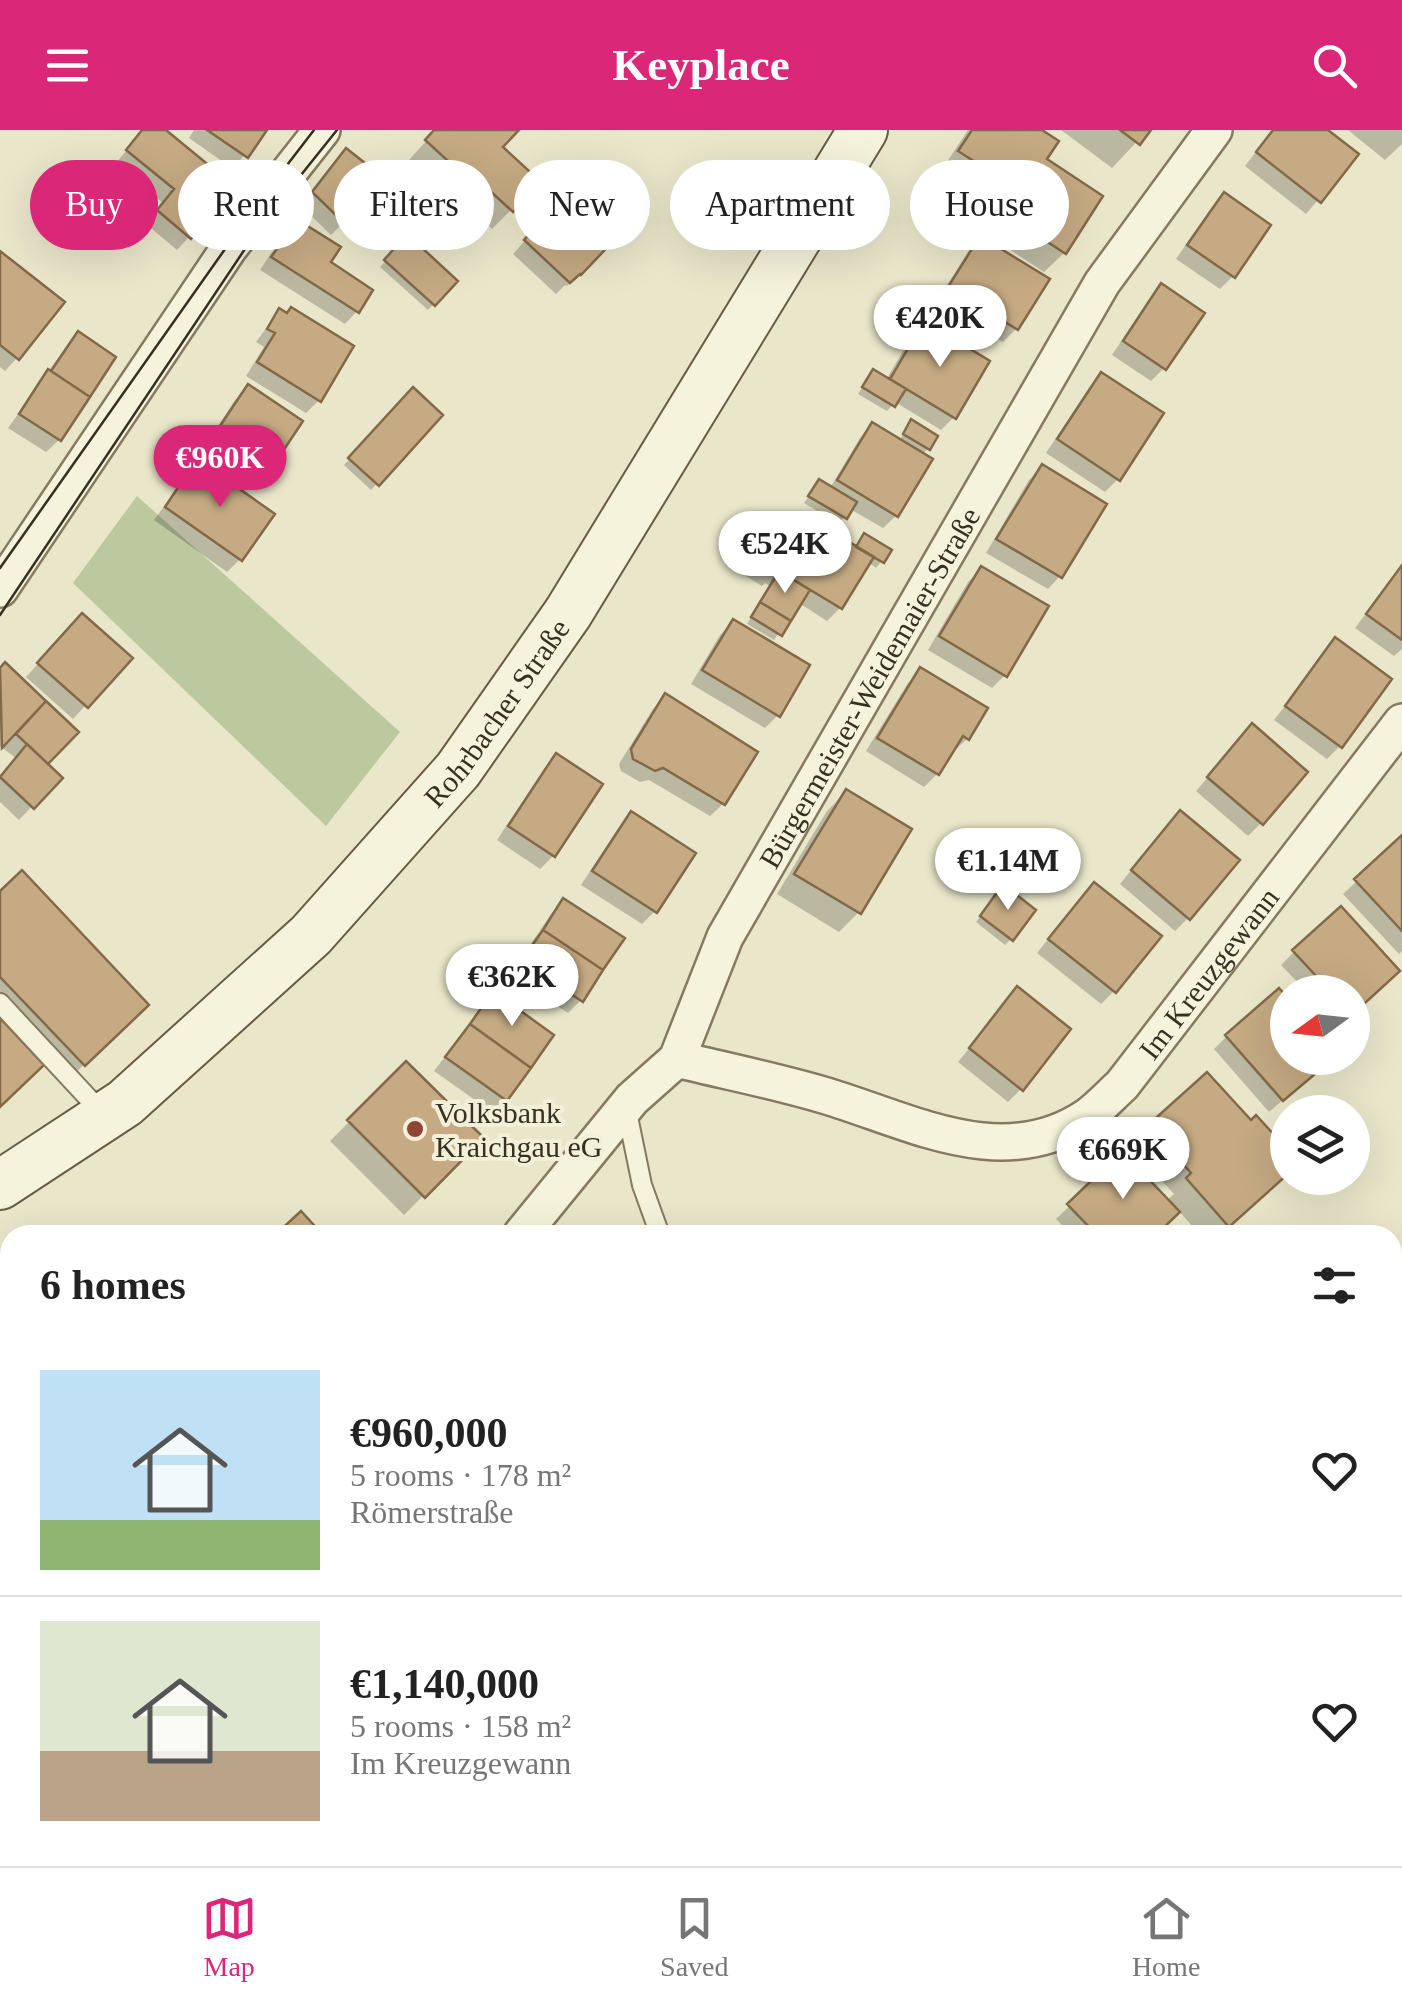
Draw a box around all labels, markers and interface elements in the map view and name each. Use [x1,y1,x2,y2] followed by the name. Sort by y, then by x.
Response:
[40,38,95,93] icon: menu
[1307,38,1362,93] icon: search
[612,40,790,90] text: Keyplace
[30,160,158,250] chip: Buy
[178,160,314,250] chip: Rent
[334,160,494,250] chip: Filters
[514,160,650,250] chip: New
[670,160,890,250] chip: Apartment
[910,160,1069,250] chip: House
[870,285,1010,370] pin: €420K
[896,299,984,335] text: €420K
[150,425,290,510] pin: €960K
[176,439,264,475] text: €960K
[752,501,986,874] street label: Bürgermeister-Weidemaier-Straße
[715,511,855,596] pin: €524K
[741,525,829,561] text: €524K
[417,612,575,813] street label: Rohrbacher Straße
[927,828,1089,913] pin: €1.14M
[957,842,1059,878] text: €1.14M
[1132,881,1285,1065] street label: Im Kreuzgewann
[442,944,582,1029] pin: €362K
[468,958,556,994] text: €362K
[1270,975,1370,1075] north arrow
[1270,975,1370,1195] map controls
[1270,1095,1370,1195] button: layers
[435,1096,602,1163] place label: Volksbank Kraichgau eG
[1053,1117,1193,1202] pin: €669K
[404,1118,426,1140] marker: Volksbank Kraichgau eG
[1079,1131,1167,1167] text: €669K
[1307,1258,1362,1313] icon: filters
[40,1262,186,1308] text: 6 homes
[120,1410,240,1530] icon: home
[350,1410,508,1456] text: €960,000
[1307,1443,1362,1498] icon: heart
[350,1457,571,1493] text: 5 rooms · 178 m²
[350,1494,514,1530] text: Römerstraße
[120,1661,240,1781] icon: home
[350,1661,539,1707] text: €1,140,000
[1307,1694,1362,1749] icon: heart
[350,1708,571,1744] text: 5 rooms · 158 m²
[350,1745,571,1781] text: Im Kreuzgewann
[202,1891,257,1983] tab: Map
[660,1891,729,1983] tab: Saved
[1132,1891,1200,1983] tab: Home

